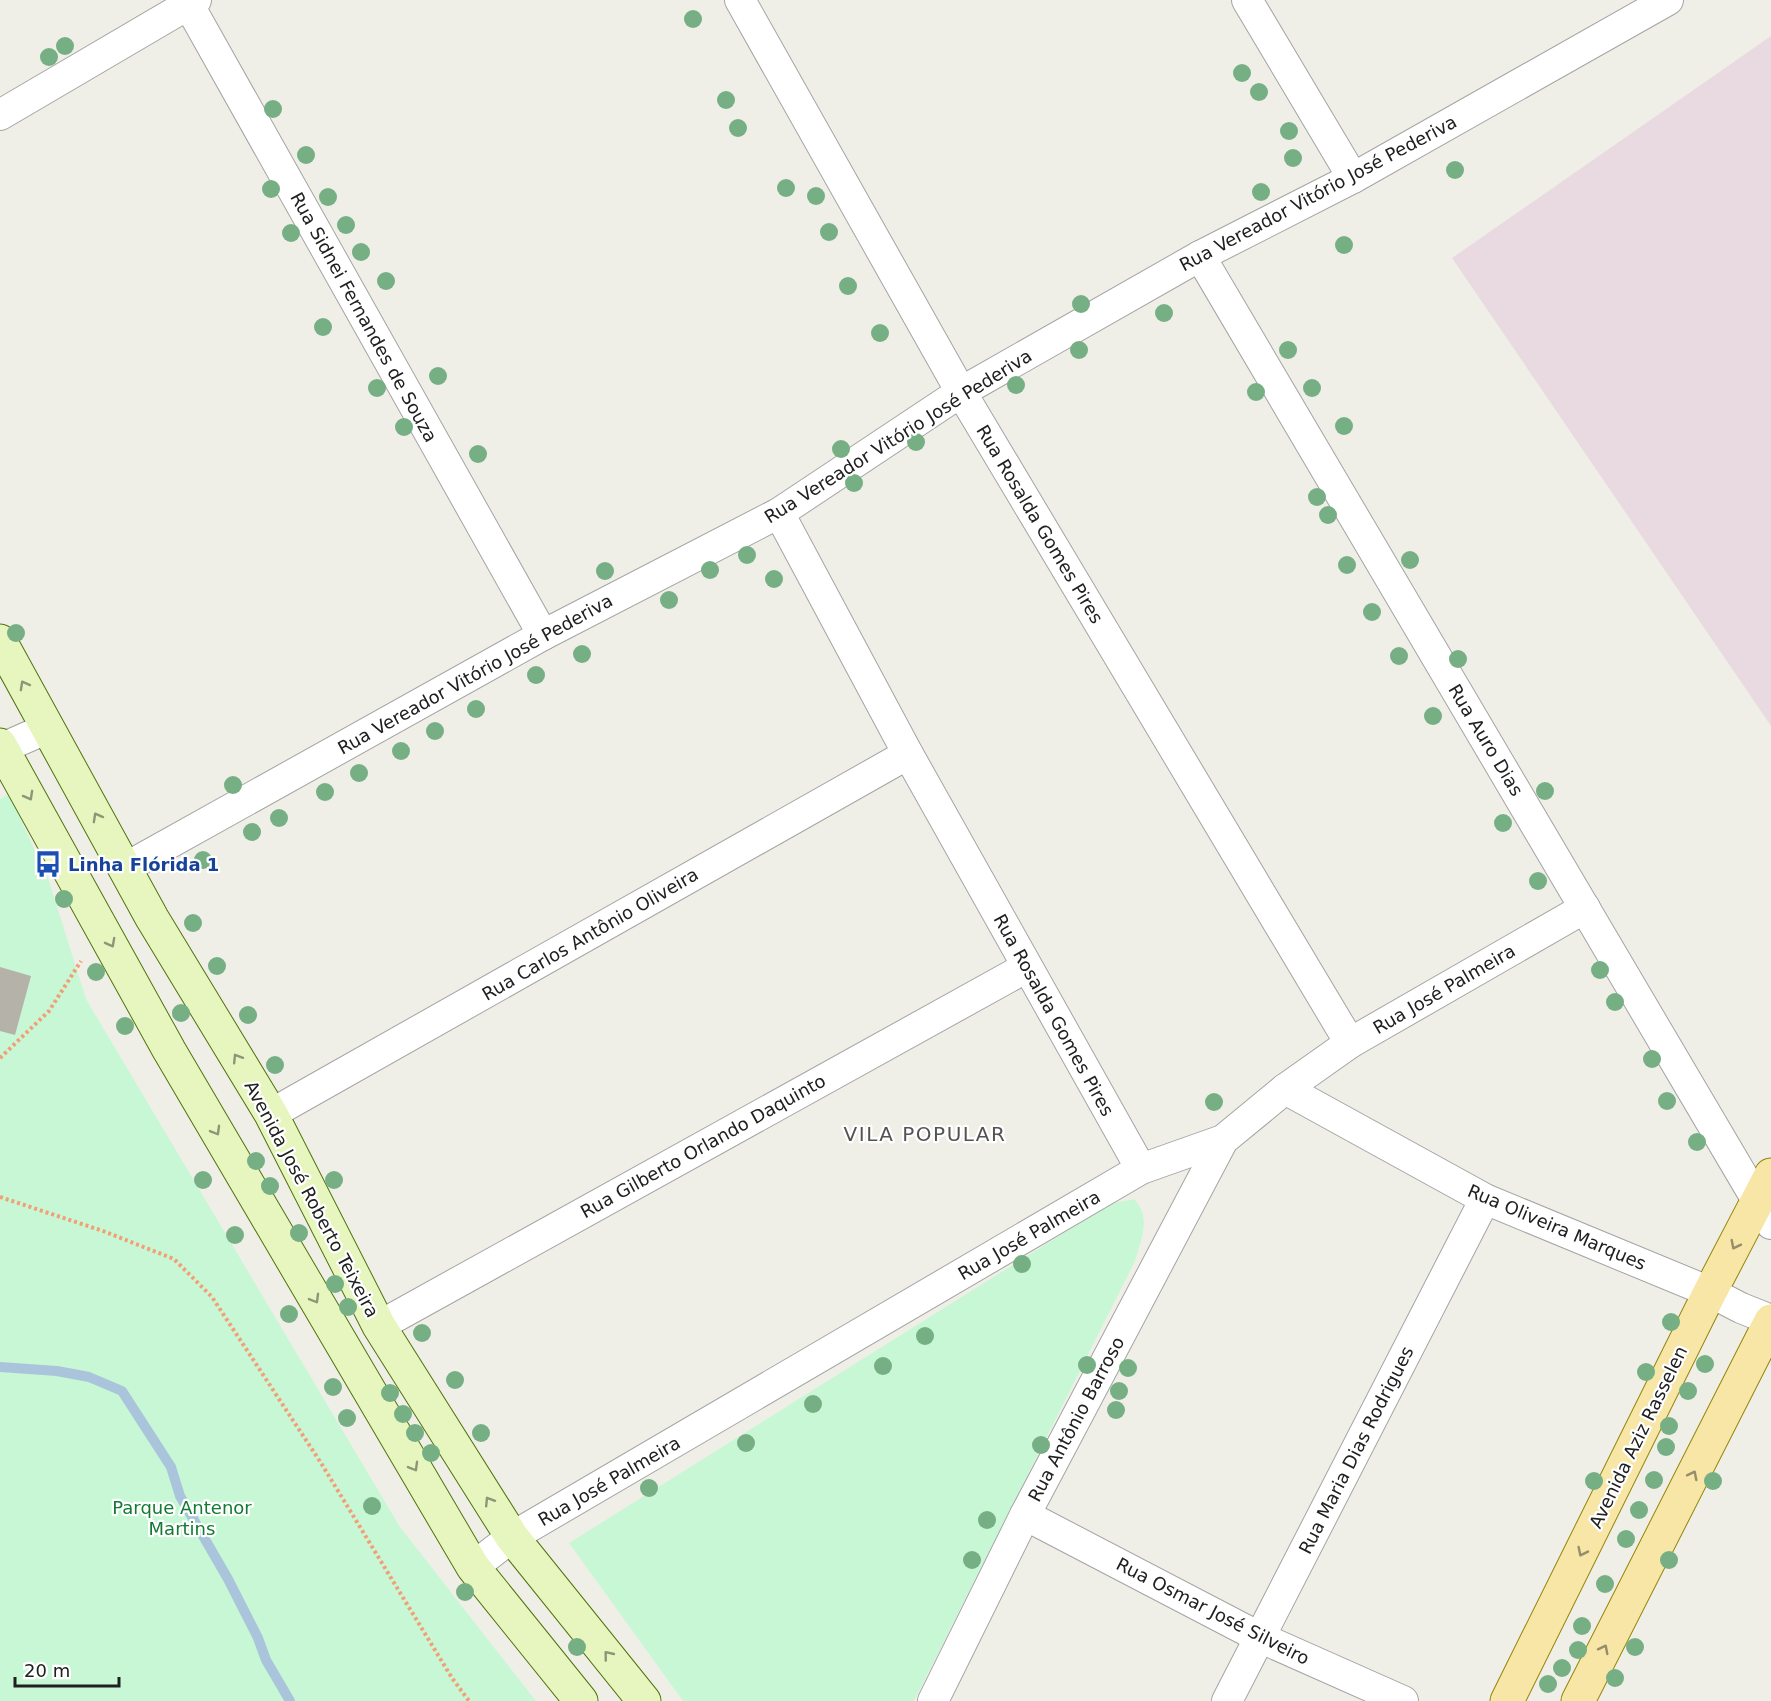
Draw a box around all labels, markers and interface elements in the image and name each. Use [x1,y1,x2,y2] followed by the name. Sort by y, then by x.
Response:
[1176,111,1460,275] street label: Rua Vereador Vitório José Pederiva
[286,188,442,446] street label: Rua Sidnei Fernandes de Souza
[761,345,1035,527] street label: Rua Vereador Vitório José Pederiva
[972,421,1108,627] street label: Rua Rosalda Gomes Pires
[334,589,616,759] street label: Rua Vereador Vitório José Pederiva
[20,680,31,691] one-way arrow
[1444,680,1528,800] street label: Rua Auro Dias
[22,790,33,800] one-way arrow
[93,813,104,823] one-way arrow
[33,849,63,879] bus stop icon: Linha Flórida 1
[68,854,219,875] place label: Linha Flórida 1
[478,863,702,1005] street label: Rua Carlos Antônio Oliveira
[990,910,1118,1120] street label: Rua Rosalda Gomes Pires
[104,936,115,947] one-way arrow
[1369,940,1519,1038] street label: Rua José Palmeira
[233,1054,245,1064] one-way arrow
[577,1070,829,1222] street label: Rua Gilberto Orlando Daquinto
[241,1077,383,1321] street label: Avenida José Roberto Teixeira
[844,1122,1006,1146] district label: VILA POPULAR
[209,1125,221,1135] one-way arrow
[1465,1180,1649,1274] street label: Rua Oliveira Marques
[954,1186,1104,1284] street label: Rua José Palmeira
[1730,1239,1742,1250] one-way arrow
[308,1293,320,1303] one-way arrow
[1024,1333,1128,1505] street label: Rua Antônio Barroso
[1294,1343,1418,1557] street label: Rua Maria Dias Rodrigues
[1585,1343,1691,1531] street label: Avenida Aziz Rasselen
[534,1432,684,1530] street label: Rua José Palmeira
[407,1461,418,1471] one-way arrow
[1685,1470,1697,1481] one-way arrow
[112,1497,252,1539] park label: Parque Antenor Martins
[485,1497,497,1507] one-way arrow
[1577,1545,1589,1556] one-way arrow
[1113,1553,1313,1669] street label: Rua Osmar José Silveiro
[1597,1644,1609,1655] one-way arrow
[15,1650,118,1688] scale bar
[604,1651,615,1662] one-way arrow
[24,1660,70,1681] text: 20 m

